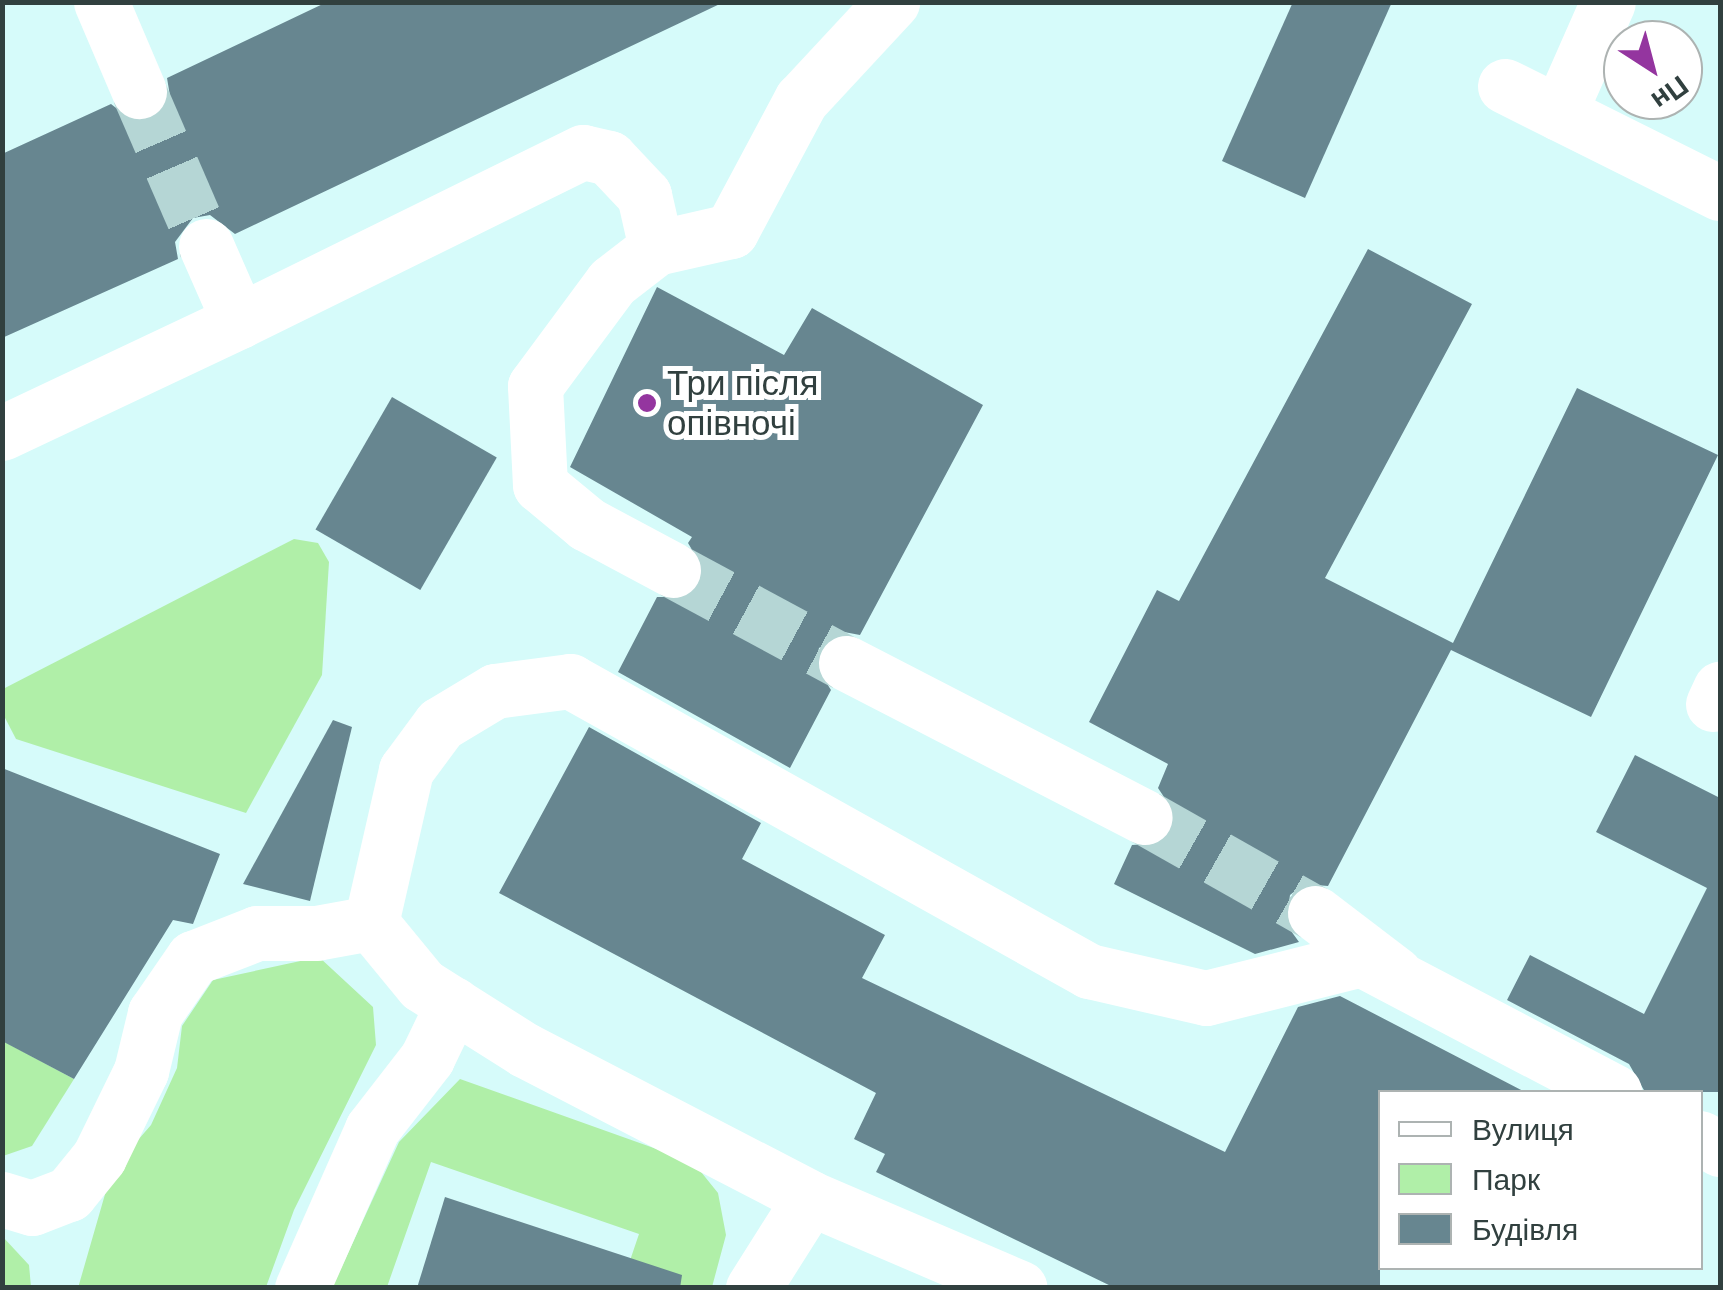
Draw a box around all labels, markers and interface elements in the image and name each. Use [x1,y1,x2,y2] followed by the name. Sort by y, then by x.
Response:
[1603,20,1703,120] north arrow
[1644,67,1696,119] text: Пн
[667,362,818,444] place label: Три після опівночі
[636,392,658,414] marker: Три після опівночі
[1378,1090,1703,1270] legend
[1472,1110,1574,1149] text: Вулиця
[1472,1160,1540,1199] text: Парк
[1472,1210,1578,1249] text: Будівля

